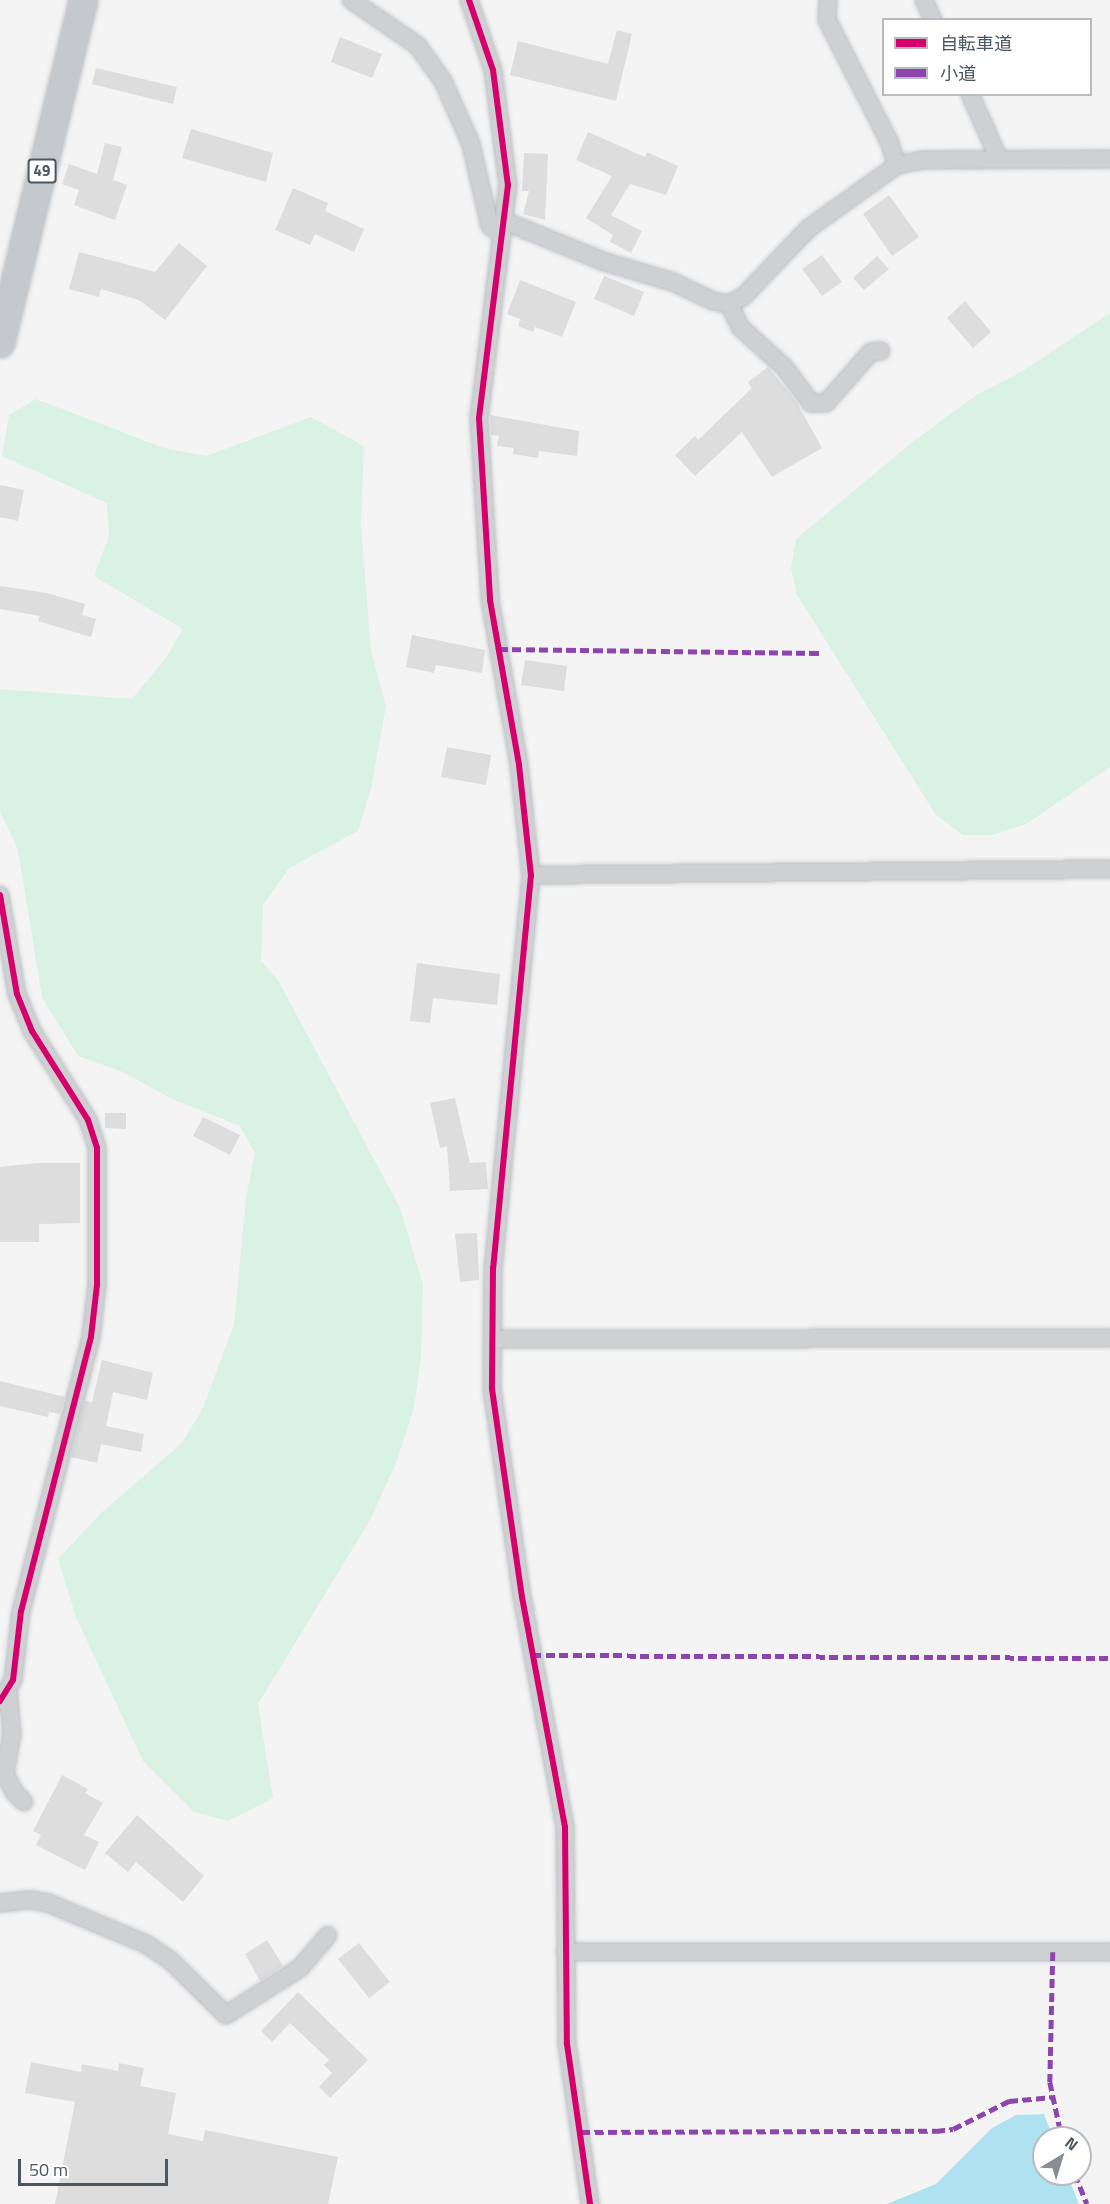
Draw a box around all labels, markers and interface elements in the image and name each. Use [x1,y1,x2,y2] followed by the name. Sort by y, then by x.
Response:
[882,18,1092,96] legend
[940,30,1012,57] text: 自転車道
[940,60,976,87] text: 小道
[27,159,57,183] road number: 49
[1032,2126,1092,2186] north arrow
[1060,2131,1084,2156] text: N
[21,2147,171,2185] scale bar
[29,2156,68,2183] text: 50 m

